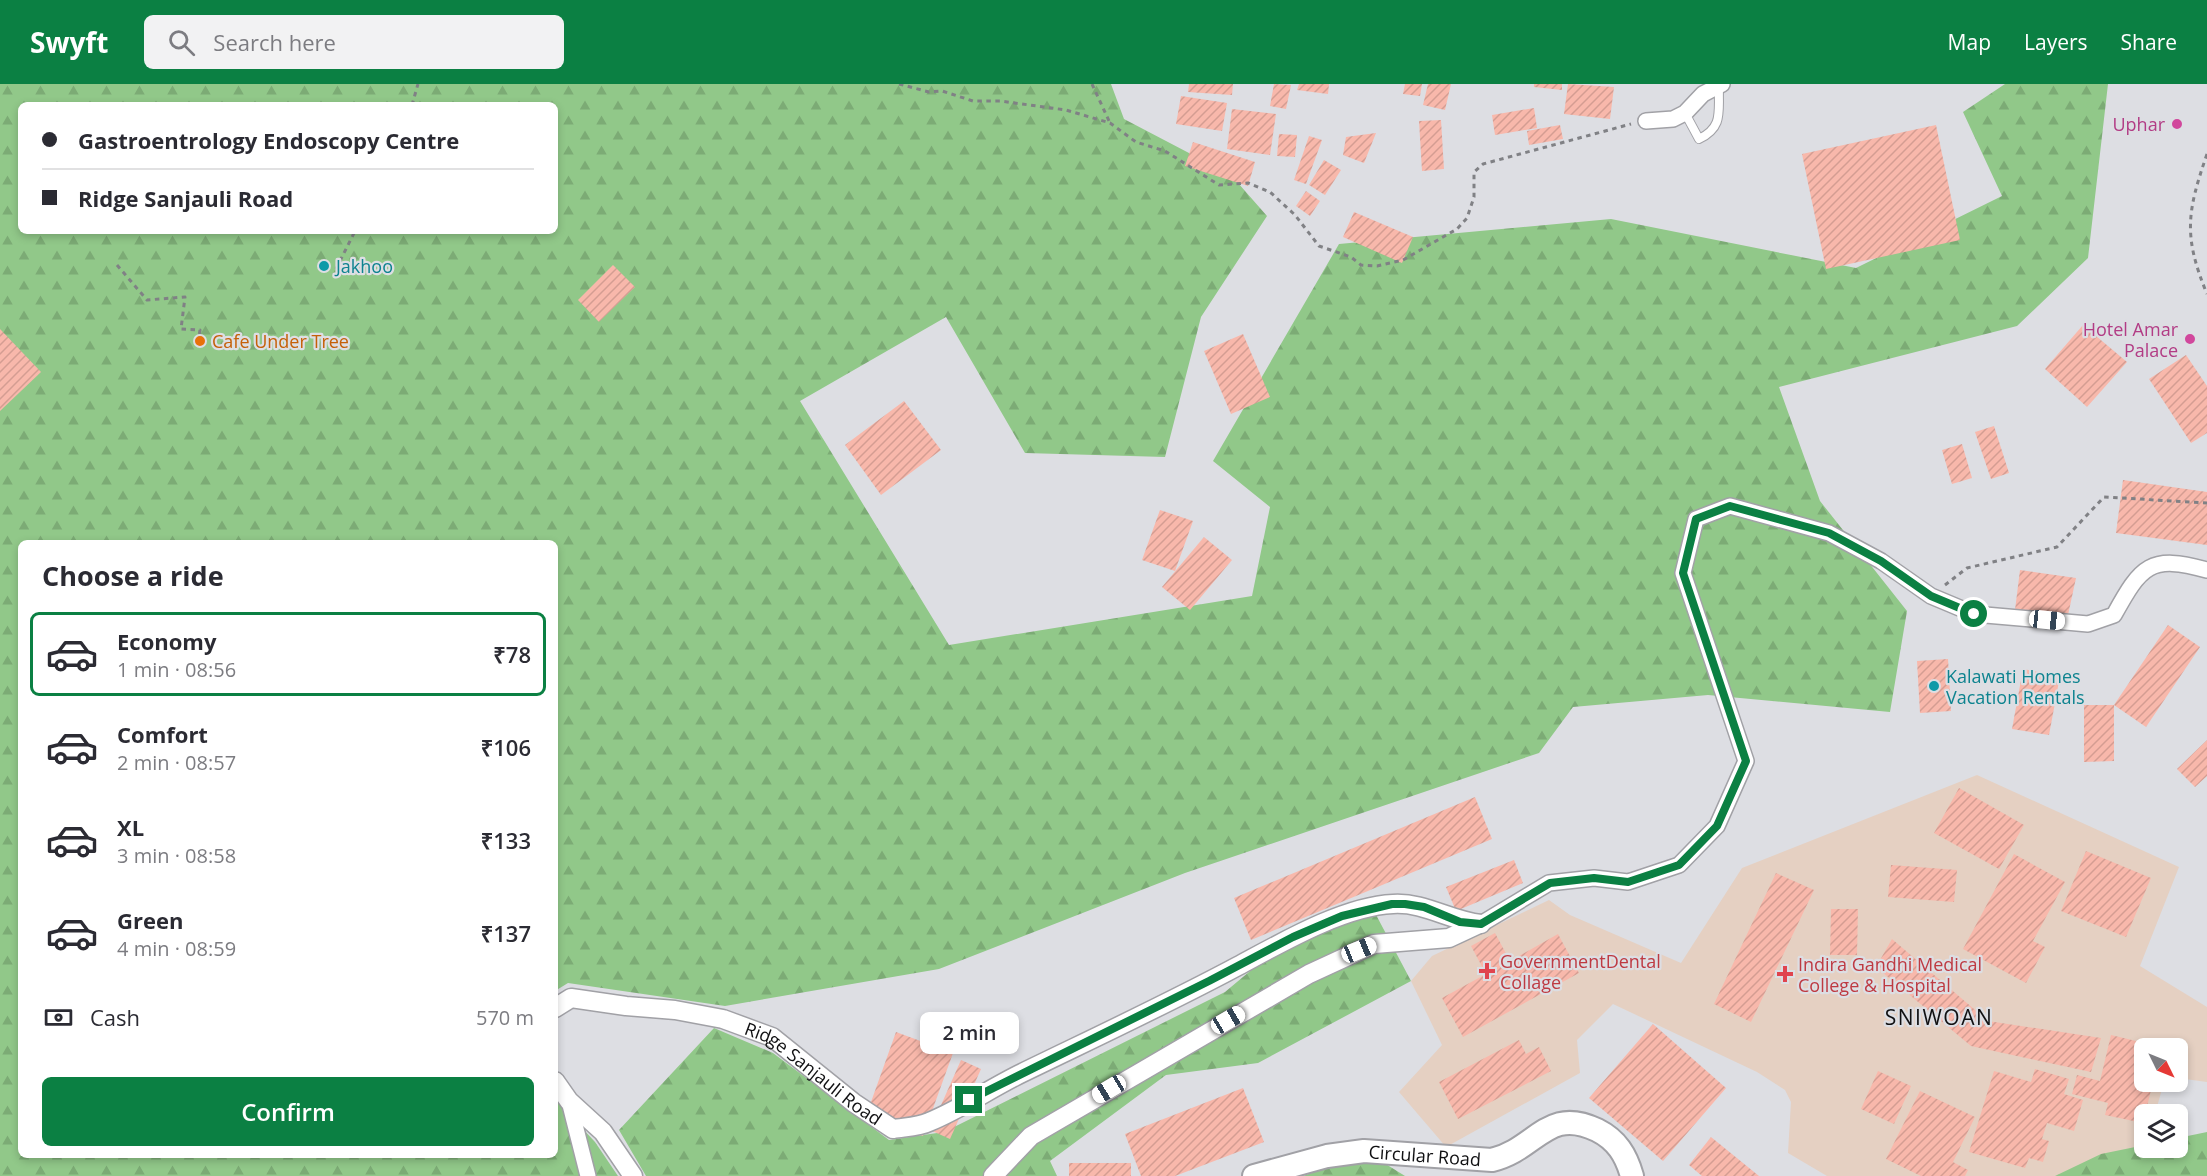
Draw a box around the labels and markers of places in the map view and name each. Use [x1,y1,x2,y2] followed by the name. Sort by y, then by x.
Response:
[2112,112,2166,136] place label: Uphar
[2170,117,2184,131] marker: Uphar
[334,254,393,278] place label: Jakhoo
[317,259,331,273] marker: Jakhoo
[2083,317,2179,362] place label: Hotel Amar Palace
[212,329,349,353] place label: Cafe Under Tree
[2183,332,2197,346] marker: Hotel Amar Palace
[193,334,207,348] marker: Cafe Under Tree
[1946,664,2085,709] place label: Kalawati Homes Vacation Rentals
[1927,679,1941,693] marker: Kalawati Homes Vacation Rentals
[1500,949,1661,994] place label: GovernmentDental Collage
[1798,952,1982,997] place label: Indira Gandhi Medical College & Hospital
[1478,962,1496,980] marker: GovernmentDental Collage
[1776,965,1794,983] marker: Indira Gandhi Medical College & Hospital

